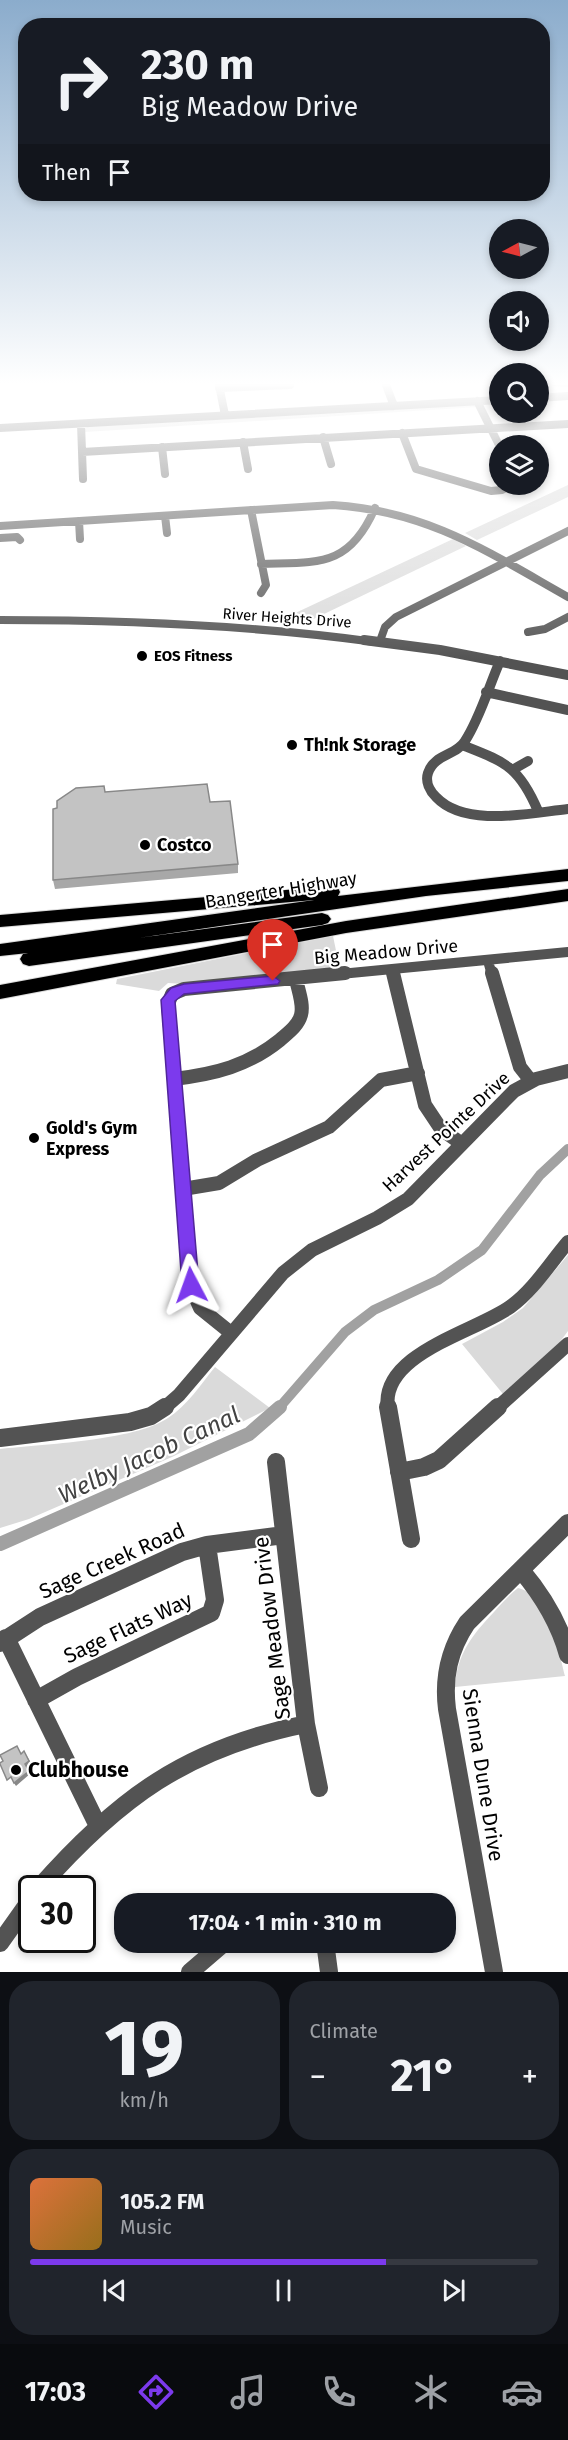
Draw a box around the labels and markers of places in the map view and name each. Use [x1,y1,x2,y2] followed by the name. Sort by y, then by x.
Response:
[154,647,232,665] place label: EOS Fitness
[135,649,149,663] marker: EOS Fitness
[304,734,416,756] place label: Th!nk Storage
[285,738,299,752] marker: Th!nk Storage
[157,834,212,856] place label: Costco
[138,838,152,852] marker: Costco
[247,919,298,981] pin
[46,1117,137,1160] place label: Gold's Gym Express
[27,1131,41,1145] marker: Gold's Gym Express
[28,1757,129,1783] place label: Clubhouse
[9,1763,23,1777] marker: Clubhouse

